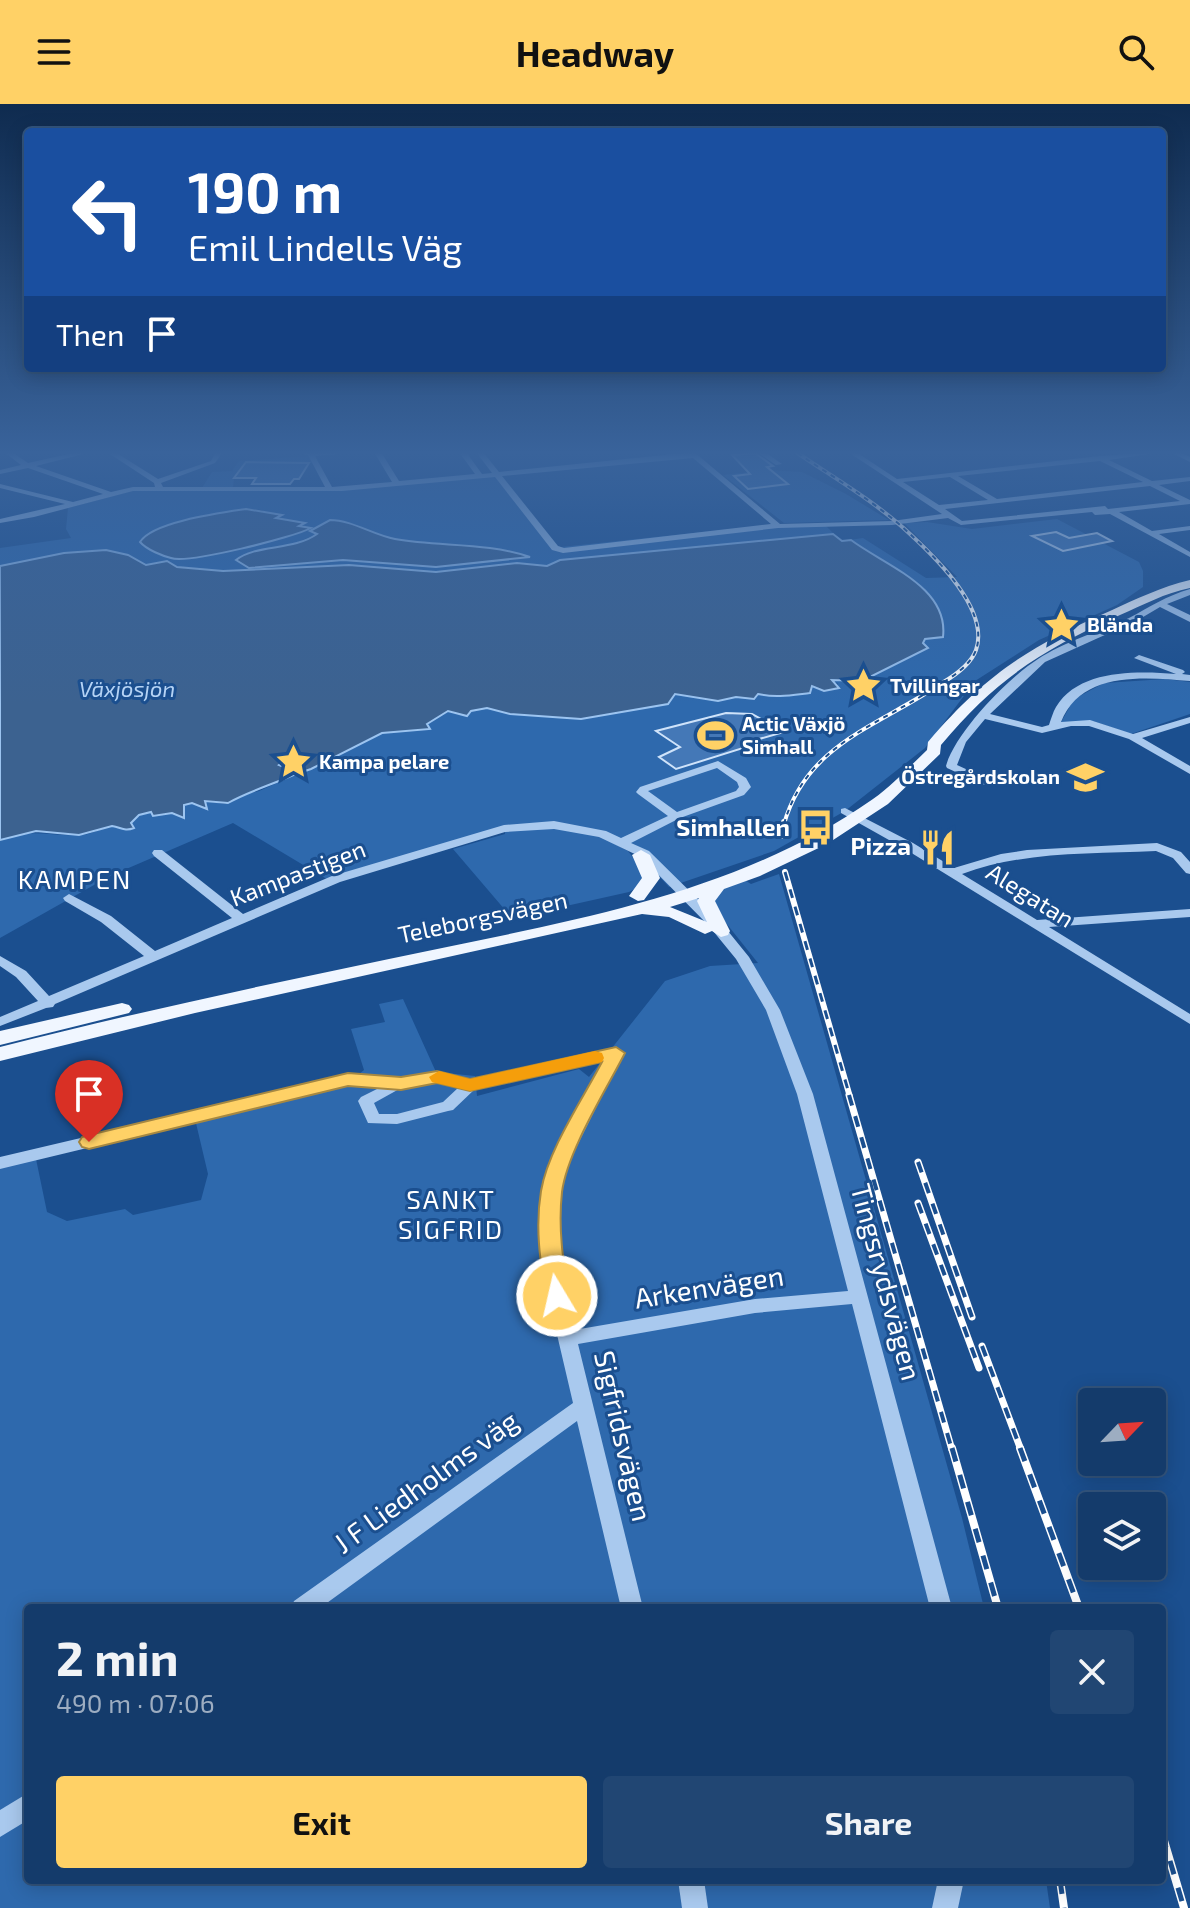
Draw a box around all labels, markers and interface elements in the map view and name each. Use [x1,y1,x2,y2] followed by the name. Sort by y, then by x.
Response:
[32,30,76,74] icon: menu
[1114,30,1158,74] icon: search
[516,31,674,74] text: Headway
[188,157,342,224] text: 190 m
[56,160,160,264] icon: left
[188,225,462,268] text: Emil Lindells Väg
[140,312,184,356] icon: arrive
[56,316,124,352] text: Then
[1042,606,1080,644] place icon: Blända
[1087,612,1153,636] place label: Blända
[845,667,883,705] place icon: Tvillingar
[890,673,980,697] place label: Tvillingar
[79,675,175,702] water label: Växjösjön
[742,711,845,758] place label: Actic Växjö Simhall
[697,717,735,755] sports icon: Actic Växjö Simhall
[274,743,312,781] place icon: Kampa pelare
[319,749,449,773] place label: Kampa pelare
[1067,758,1105,796] school or university icon: Östregårdskolan
[901,764,1060,788] place label: Östregårdskolan
[797,809,835,847] bus stop icon: Simhallen
[676,812,790,841] place label: Simhallen
[918,828,956,866] restaurant icon: Pizza
[851,831,911,860] place label: Pizza
[226,833,369,912] street label: Kampastigen
[982,857,1080,933] street label: Alegatan
[18,863,132,894] district label: KAMPEN
[395,884,570,949] street label: Teleborgsvägen
[55,1060,123,1142] pin
[67,1072,111,1116] icon: arrive
[844,1180,930,1384] street label: Tingsrydsvägen
[398,1183,504,1244] district label: SANKT SIGFRID
[515,1254,599,1338] position arrow
[632,1257,786,1315] street label: Arkenvägen
[588,1347,660,1524] street label: Sigfridsvägen
[1078,1388,1166,1476] north arrow
[1078,1388,1166,1580] map controls
[327,1403,525,1559] street label: J F Liedholms väg
[1078,1492,1166,1580] button: layers
[56,1628,179,1686] text: 2 min
[1050,1630,1134,1714] button: close
[56,1687,215,1718] text: 490 m · 07:06
[56,1776,587,1868] button: Exit
[603,1776,1134,1868] button: Share

